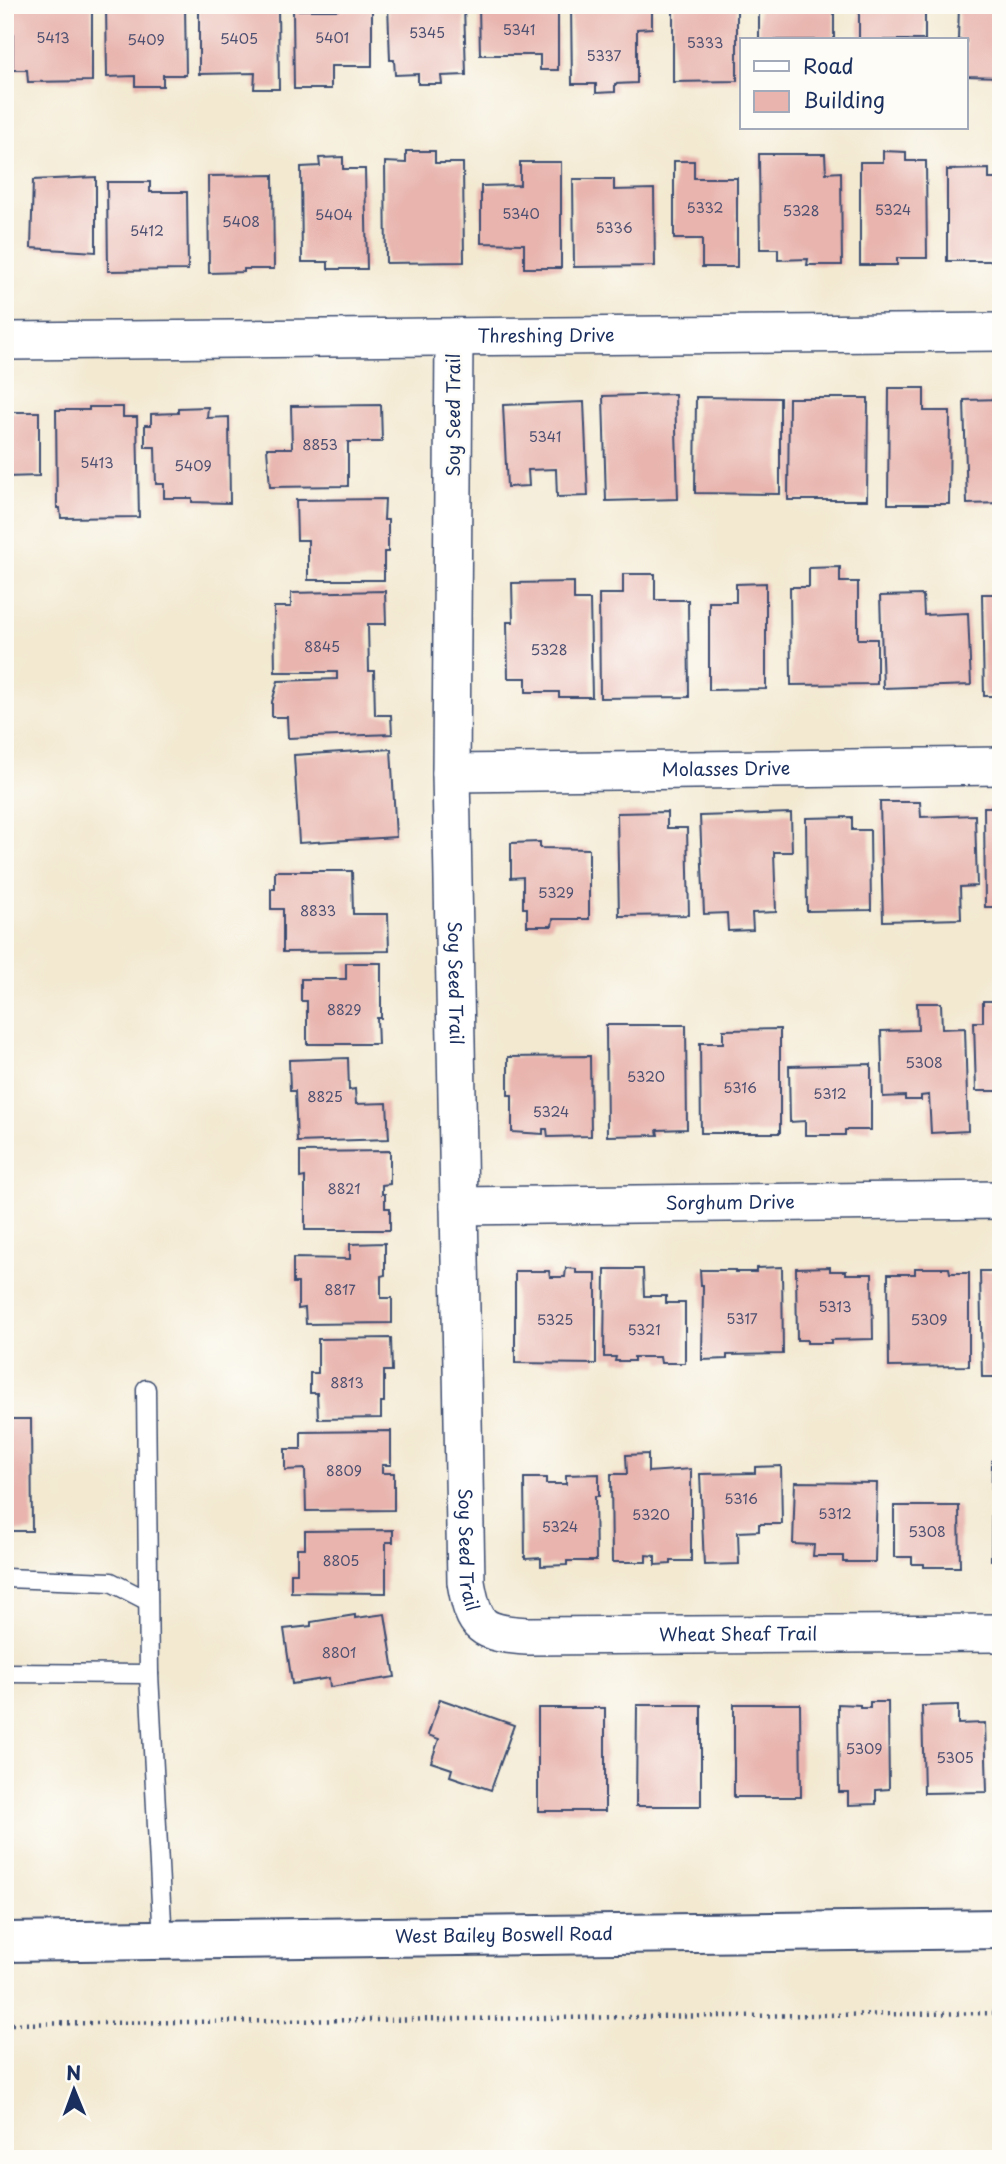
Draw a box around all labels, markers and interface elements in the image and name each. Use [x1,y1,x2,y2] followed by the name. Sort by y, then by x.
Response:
[503,19,535,40] house number: 5341
[409,22,445,43] house number: 5345
[36,27,70,48] house number: 5413
[315,27,349,48] house number: 5401
[220,28,258,49] house number: 5405
[127,29,165,50] house number: 5409
[687,32,723,53] house number: 5333
[740,38,968,130] legend
[587,45,622,66] house number: 5337
[803,49,854,81] text: Road
[803,83,885,115] text: Building
[687,197,724,218] house number: 5332
[875,199,911,220] house number: 5324
[783,200,819,221] house number: 5328
[502,203,540,224] house number: 5340
[315,204,353,225] house number: 5404
[222,211,260,232] house number: 5408
[595,217,633,238] house number: 5336
[130,220,164,241] house number: 5412
[477,320,615,349] street label: Threshing Drive
[439,353,466,477] street label: Soy Seed Trail
[529,426,561,447] house number: 5341
[302,434,338,455] house number: 8853
[80,452,114,473] house number: 5413
[174,455,212,476] house number: 5409
[304,636,340,657] house number: 8845
[531,639,567,660] house number: 5328
[662,754,790,782] street label: Molasses Drive
[538,882,574,903] house number: 5329
[300,900,336,921] house number: 8833
[442,921,471,1045] street label: Soy Seed Trail
[327,999,361,1020] house number: 8829
[905,1052,943,1073] house number: 5308
[627,1066,665,1087] house number: 5320
[723,1077,757,1098] house number: 5316
[813,1083,847,1104] house number: 5312
[307,1086,343,1107] house number: 8825
[533,1101,569,1122] house number: 5324
[327,1178,361,1199] house number: 8821
[665,1187,795,1216] street label: Sorghum Drive
[324,1279,356,1300] house number: 8817
[818,1296,852,1317] house number: 5313
[726,1308,758,1329] house number: 5317
[537,1309,573,1330] house number: 5325
[910,1309,948,1330] house number: 5309
[628,1319,660,1340] house number: 5321
[330,1372,364,1393] house number: 8813
[326,1460,362,1481] house number: 8809
[452,1488,487,1615] street label: Soy Seed Trail
[724,1488,758,1509] house number: 5316
[818,1503,852,1524] house number: 5312
[632,1504,670,1525] house number: 5320
[542,1516,578,1537] house number: 5324
[908,1521,946,1542] house number: 5308
[323,1550,359,1571] house number: 8805
[659,1619,818,1647] street label: Wheat Sheaf Trail
[322,1642,356,1663] house number: 8801
[845,1738,883,1759] house number: 5309
[936,1747,974,1768] house number: 5305
[395,1919,613,1949] street label: West Bailey Boswell Road
[38,2056,108,2126] north arrow
[66,2058,81,2086] text: N

